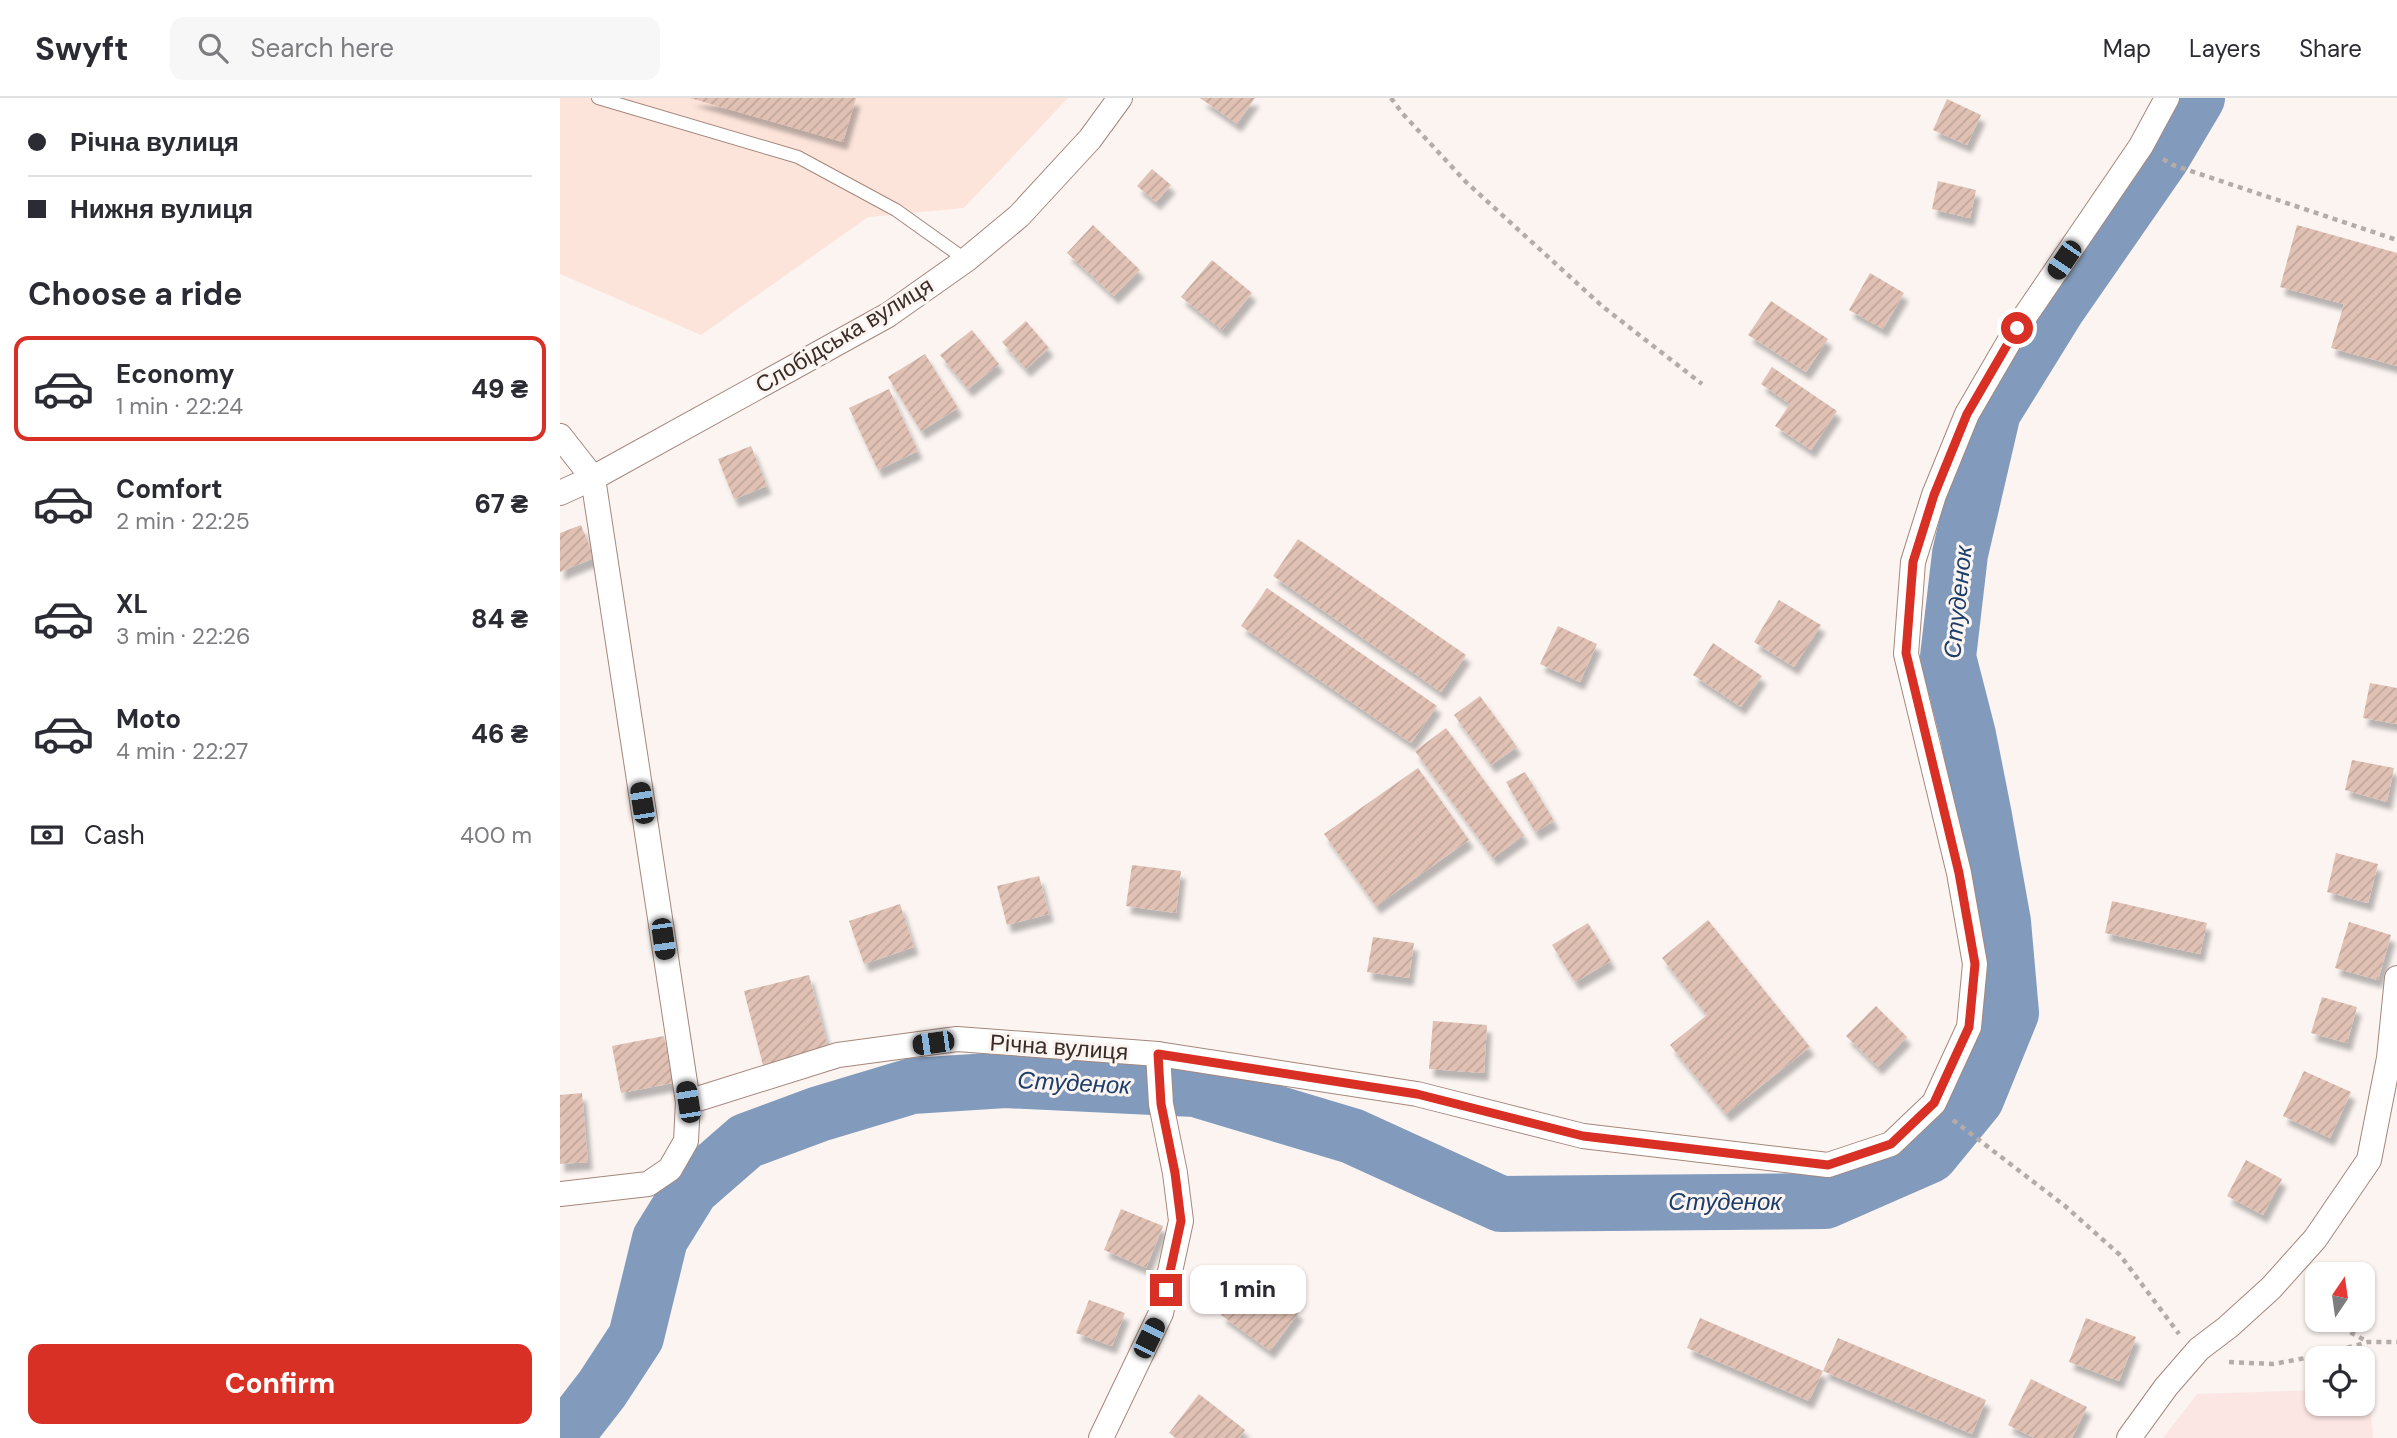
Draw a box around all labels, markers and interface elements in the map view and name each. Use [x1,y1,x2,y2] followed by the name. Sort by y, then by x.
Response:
[170,17,660,80] search box
[35,27,128,70] text: Swyft
[194,29,232,67] icon: search
[250,31,394,65] text: Search here
[2103,33,2151,64] text: Map
[2189,33,2261,64] text: Layers
[2299,33,2362,64] text: Share
[70,125,239,159] text: Річна вулиця
[70,192,253,226] text: Нижня вулиця
[2044,237,2085,283] car
[750,270,938,400] street label: Слобідська вулиця
[28,273,243,315] text: Choose a ride
[2001,312,2033,344] route start
[32,357,95,420] icon: car
[116,357,234,391] text: Economy
[471,372,528,406] text: 49 ₴
[116,391,243,421] text: 1 min · 22:24
[32,472,95,535] icon: car
[116,472,222,506] text: Comfort
[474,487,528,521] text: 67 ₴
[116,506,250,536] text: 2 min · 22:25
[1936,542,1979,660] water label: Студенок
[32,587,95,650] icon: car
[116,587,148,621] text: XL
[471,602,528,636] text: 84 ₴
[116,621,251,651] text: 3 min · 22:26
[32,702,95,765] icon: car
[116,702,181,736] text: Moto
[471,717,528,751] text: 46 ₴
[116,736,248,766] text: 4 min · 22:27
[629,781,656,825] car
[28,816,66,854] icon: cash
[84,818,145,852] text: Cash
[460,820,532,850] text: 400 m
[650,917,677,961] car
[989,1027,1129,1067] street label: Річна вулиця
[911,1030,956,1056] car
[1017,1064,1133,1101] water label: Студенок
[675,1080,702,1124] car
[1668,1186,1783,1217] water label: Студенок
[2305,1262,2375,1332] north arrow
[2305,1262,2375,1416] map controls
[1190,1266,1306,1314] callout: 1 min
[1150,1274,1182,1306] route end
[1220,1274,1276,1304] text: 1 min
[1131,1315,1168,1361] car
[28,1344,532,1424] button: Confirm
[2305,1346,2375,1416] button: locate

